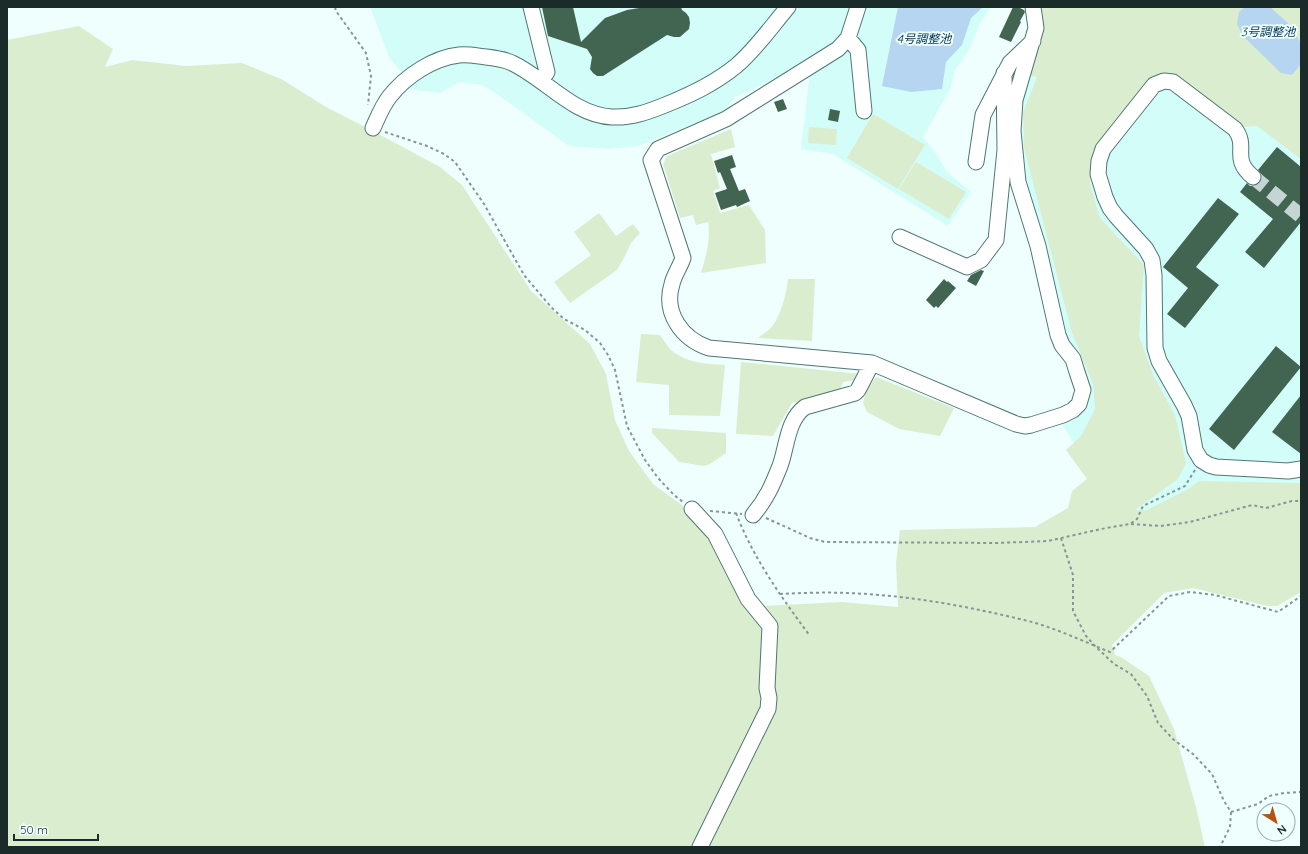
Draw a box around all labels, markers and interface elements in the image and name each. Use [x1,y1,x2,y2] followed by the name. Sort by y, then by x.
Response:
[1241,24,1296,39] water label: 3号調整池
[897,31,952,46] water label: 4号調整池
[1256,802,1296,842] north arrow
[14,816,98,842] scale bar
[20,822,48,837] text: 50 m
[1275,822,1289,838] text: N

